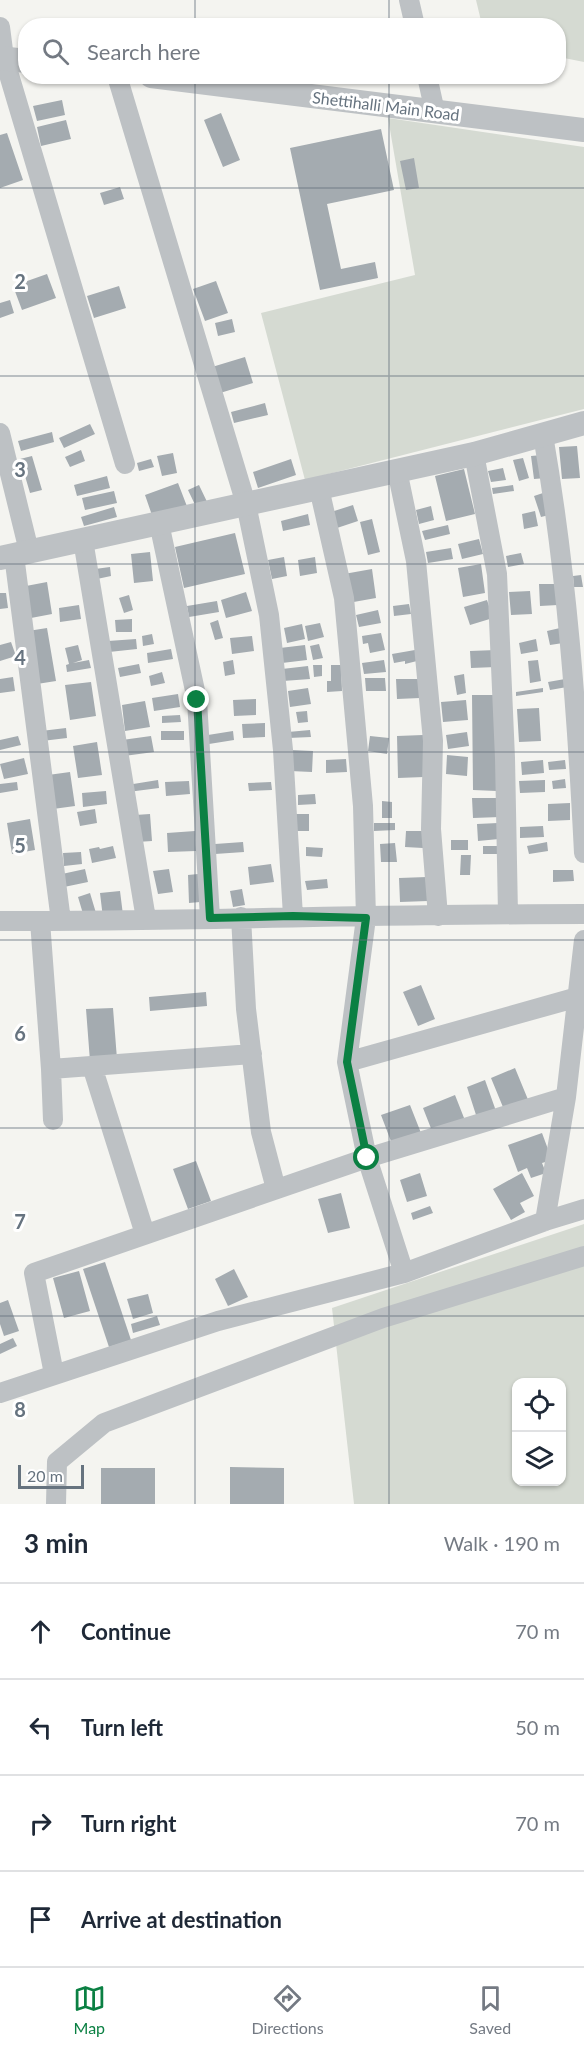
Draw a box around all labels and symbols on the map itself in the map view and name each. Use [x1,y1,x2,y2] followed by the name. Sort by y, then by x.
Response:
[311,87,461,124] street label: Shettihalli Main Road
[14,269,26,293] text: 2
[14,457,26,481] text: 3
[14,645,26,669] text: 4
[183,686,209,712] route end
[14,833,26,857] text: 5
[14,1021,26,1045] text: 6
[353,1144,379,1170] route start
[14,1209,26,1233] text: 7
[14,1397,26,1421] text: 8
[18,1462,84,1490] scale bar

